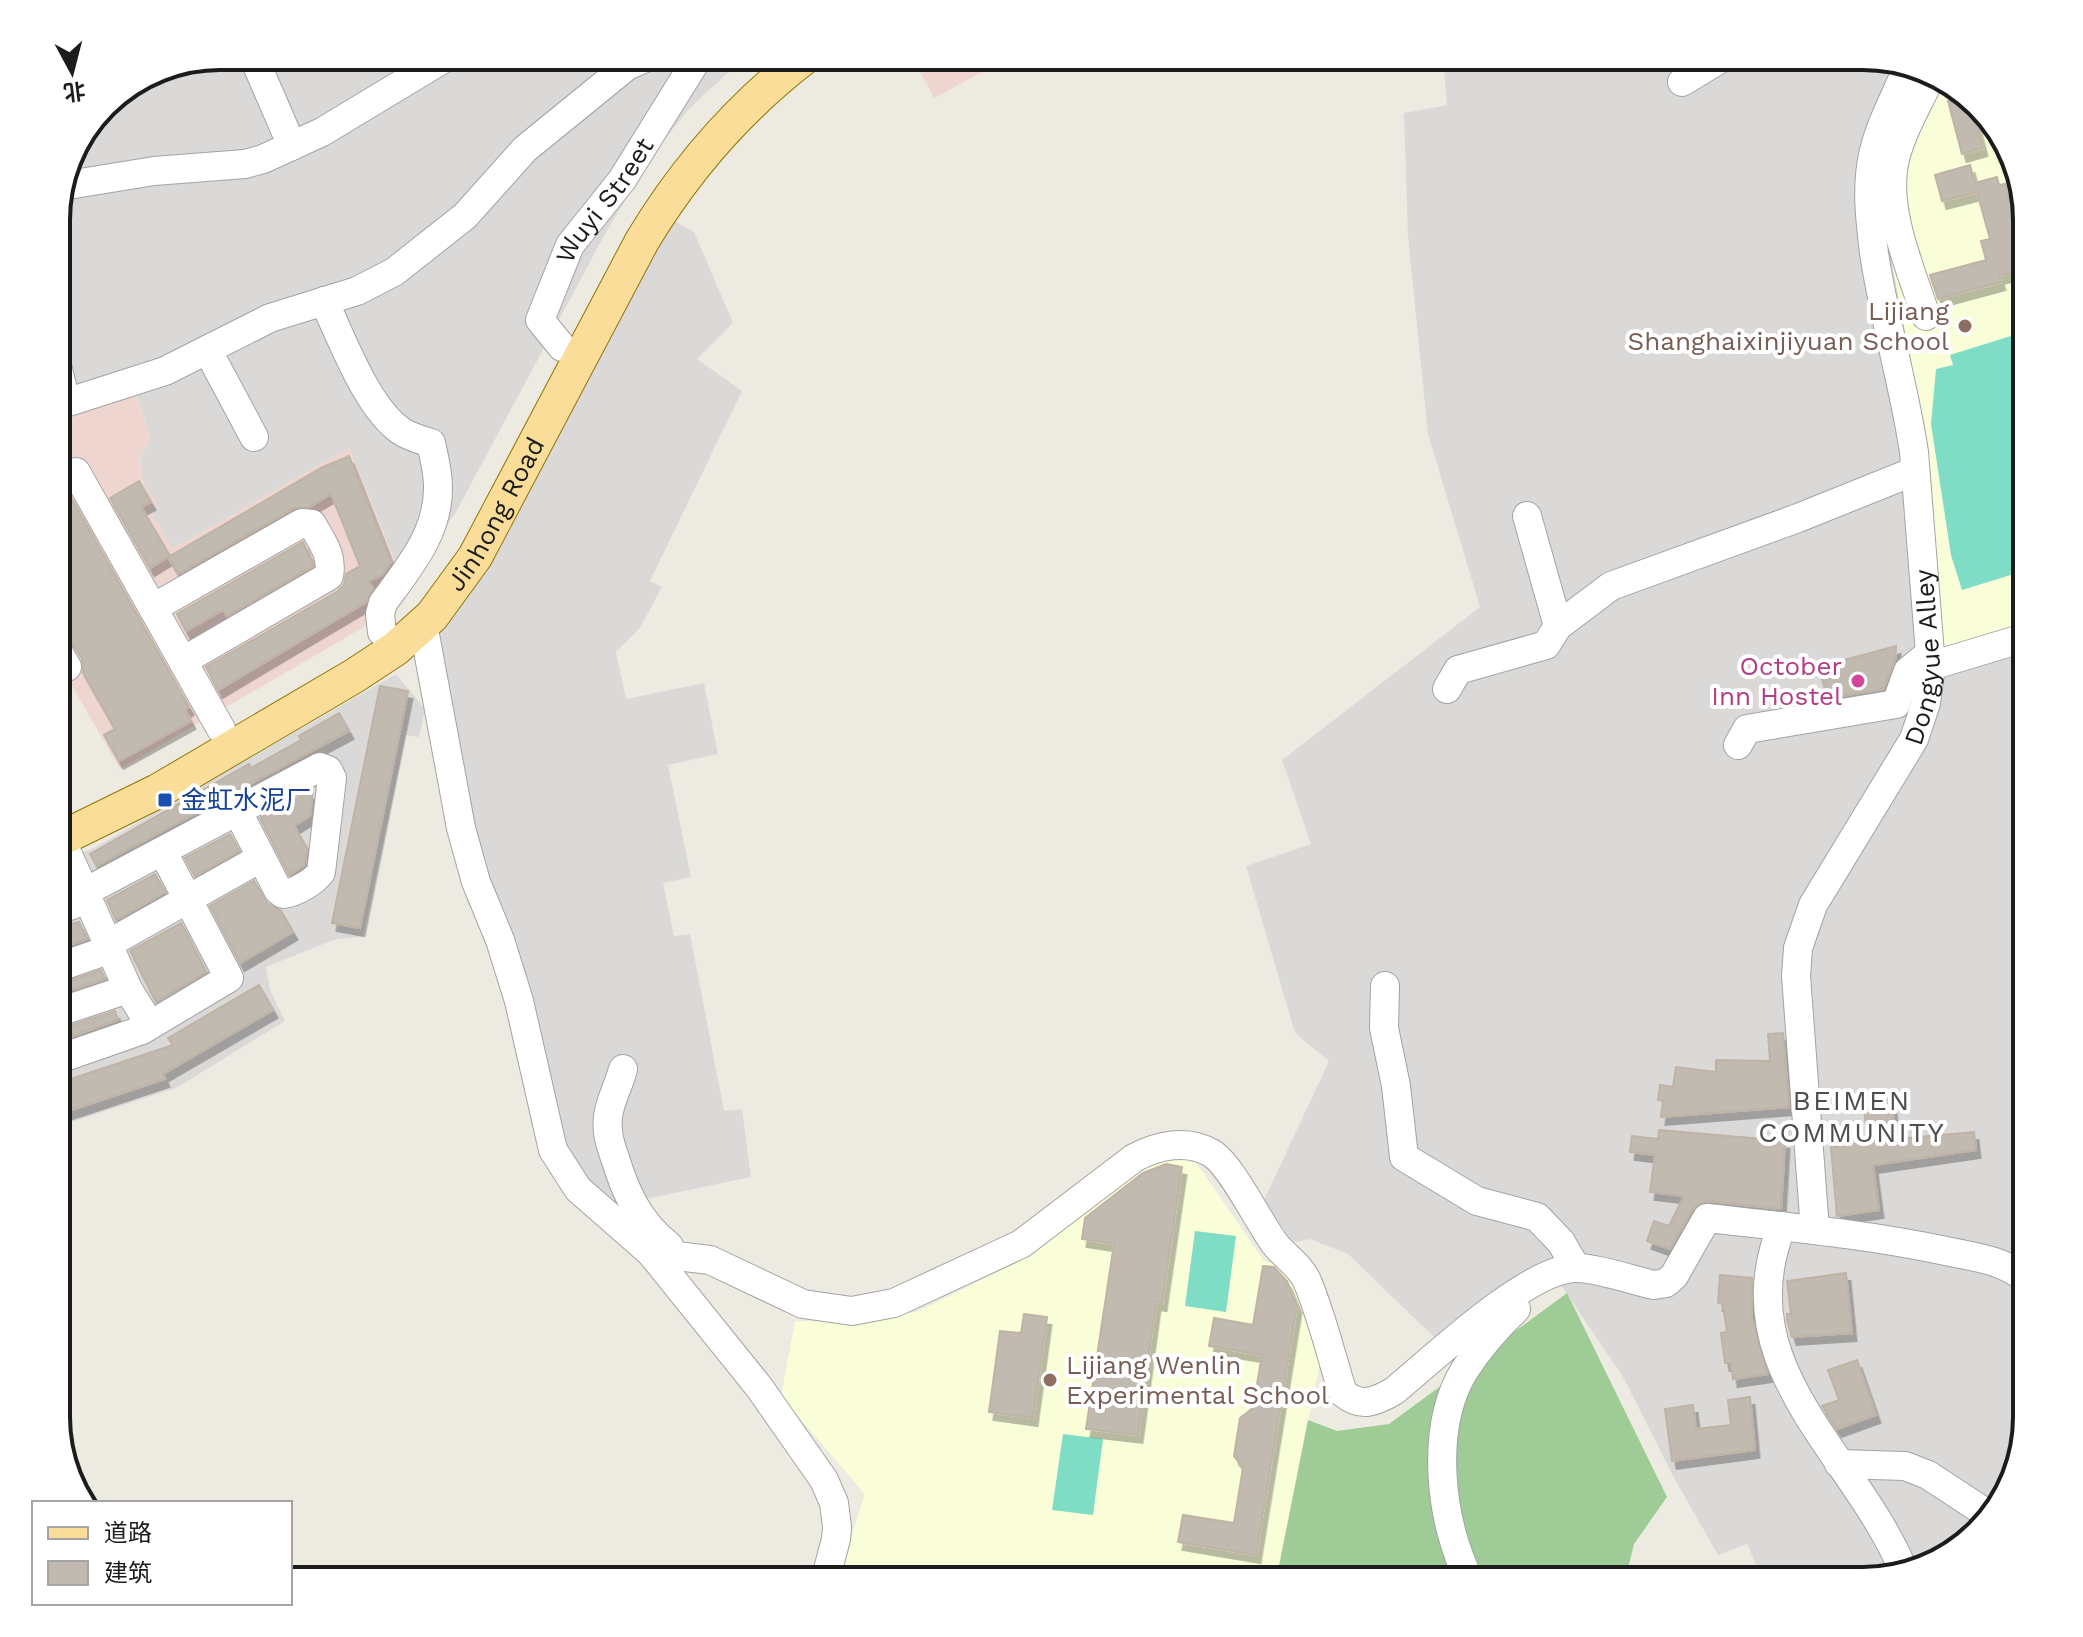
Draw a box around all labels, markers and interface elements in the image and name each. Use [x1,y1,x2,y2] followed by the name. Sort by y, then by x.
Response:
[32,32,112,112] north arrow
[62,78,87,105] text: 北
[550,132,660,267] street label: Wuyi Street
[1628,296,1949,356] place label: Lijiang Shanghaixinjiyuan School
[1956,317,1974,335] marker: Lijiang Shanghaixinjiyuan School
[440,432,551,597] street label: Jinhong Road
[1898,568,1946,749] street label: Dongyue Alley
[1711,651,1842,711] place label: October Inn Hostel
[1849,672,1867,690] marker: October Inn Hostel
[181,785,311,815] place label: 金虹水泥厂
[156,791,174,809] marker: 金虹水泥厂
[1758,1084,1946,1149] district label: BEIMEN COMMUNITY
[1066,1350,1329,1410] place label: Lijiang Wenlin Experimental School
[1041,1371,1059,1389] marker: Lijiang Wenlin Experimental School
[32,1501,292,1605] legend
[104,1519,152,1547] text: 道路
[104,1559,152,1587] text: 建筑

